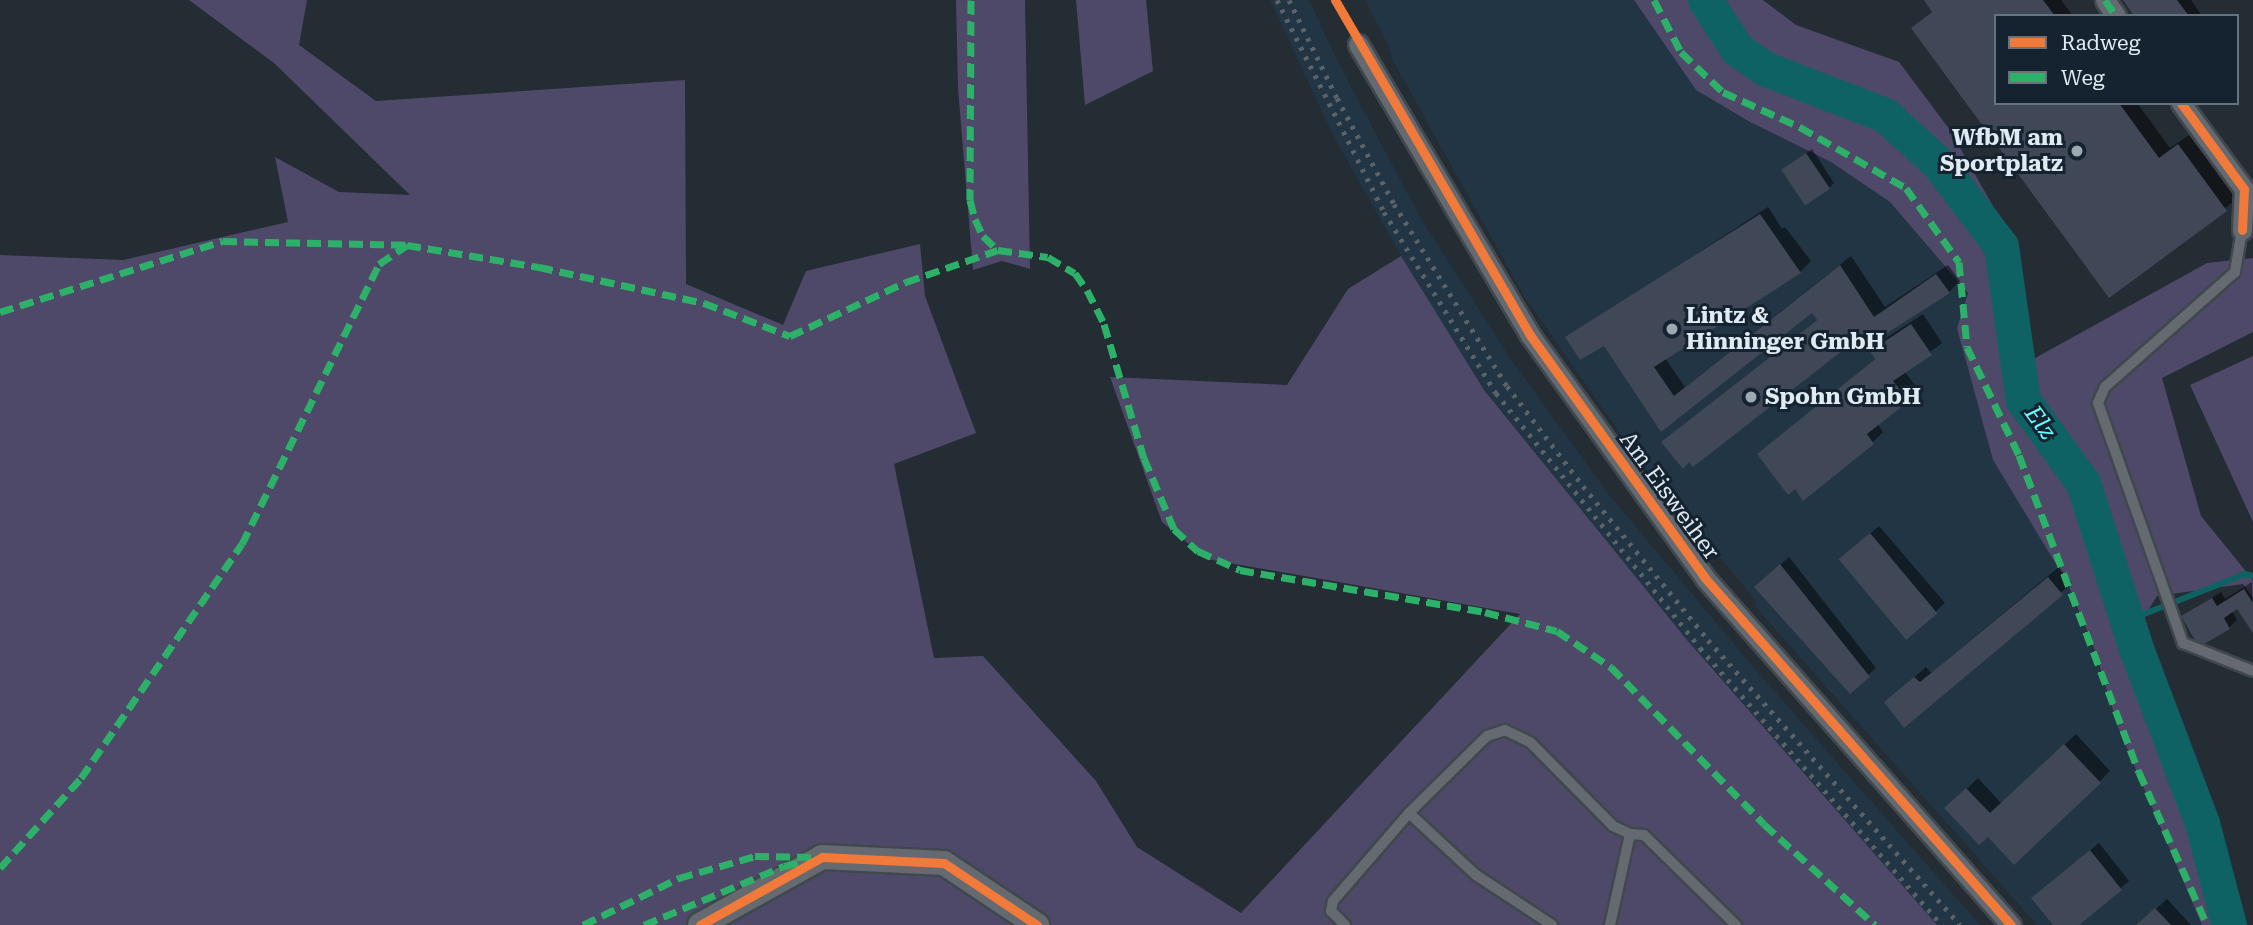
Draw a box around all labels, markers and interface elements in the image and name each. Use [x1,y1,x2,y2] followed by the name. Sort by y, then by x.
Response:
[1994,14,2239,105] legend
[2061,31,2140,55] text: Radweg
[2061,66,2105,90] text: Weg
[1940,124,2063,178] place label: WfbM am Sportplatz
[2069,143,2085,159] marker: WfbM am Sportplatz
[1686,302,1885,356] place label: Lintz & Hinninger GmbH
[1664,321,1680,337] marker: Lintz & Hinninger GmbH
[1765,383,1921,411] place label: Spohn GmbH
[1743,389,1759,405] marker: Spohn GmbH
[2018,401,2062,445] water label: Elz
[1613,427,1725,565] street label: Am Eisweiher

